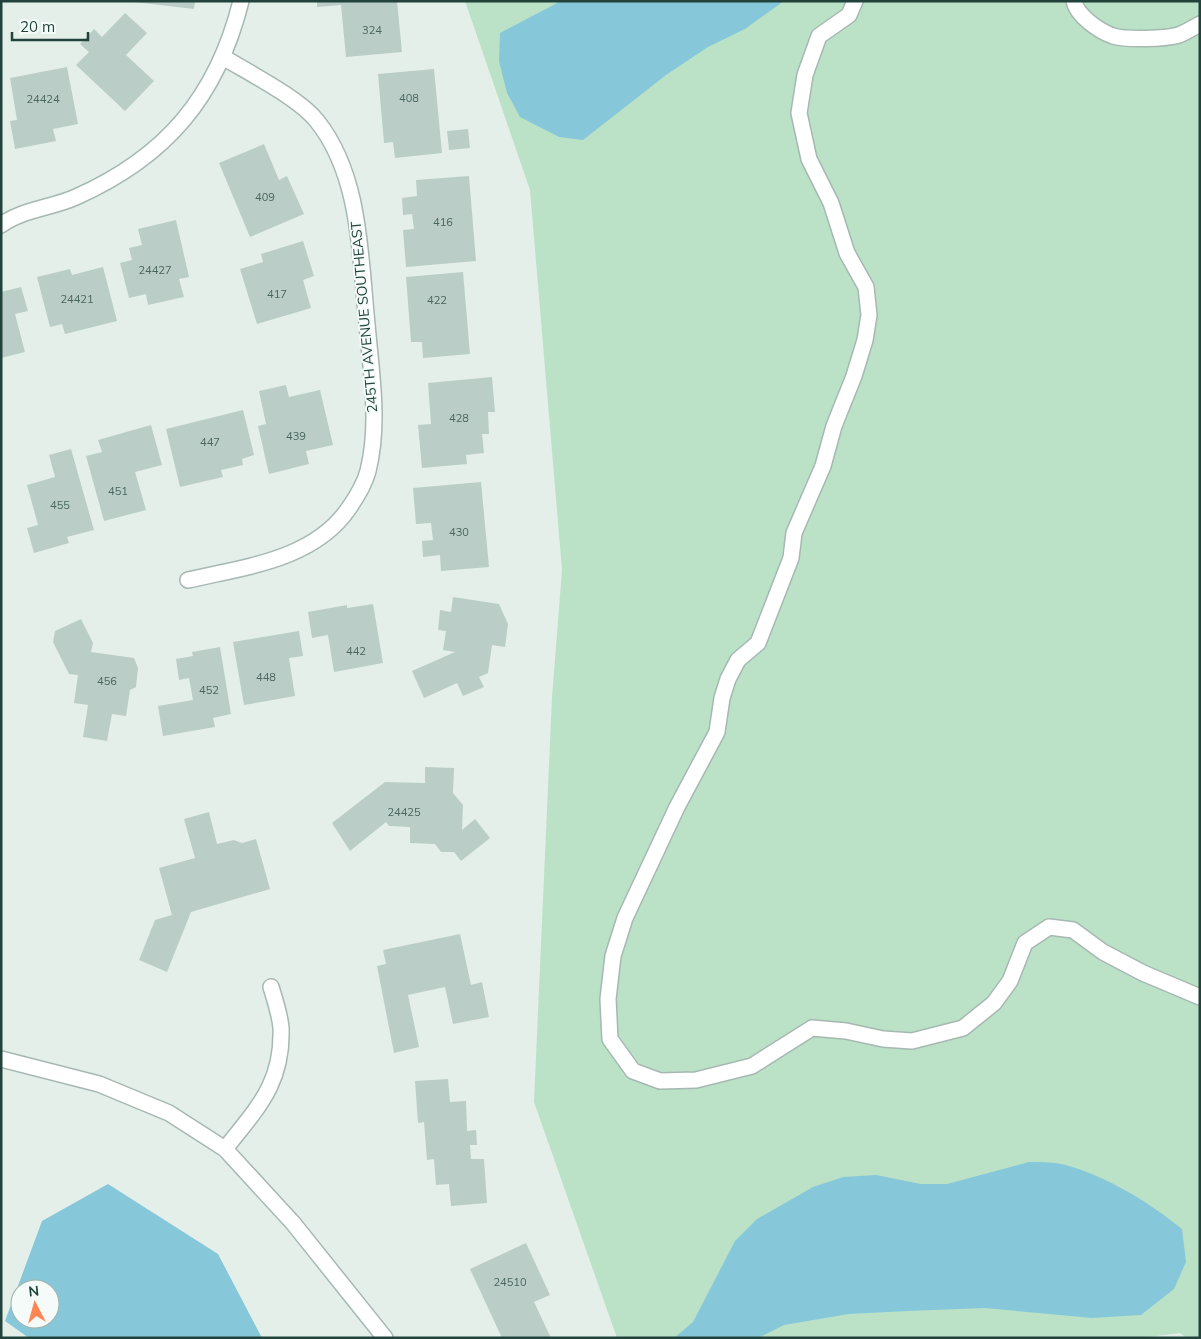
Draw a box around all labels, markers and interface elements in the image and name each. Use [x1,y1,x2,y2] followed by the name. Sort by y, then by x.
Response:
[12,10,89,42] scale bar
[20,17,55,36] text: 20 m
[362,23,382,37] house number: 324
[399,91,419,105] house number: 408
[27,92,60,106] house number: 24424
[255,190,275,204] house number: 409
[433,215,453,229] house number: 416
[347,220,381,414] street label: 245TH AVENUE SOUTHEAST
[139,263,172,277] house number: 24427
[267,287,287,301] house number: 417
[61,292,94,306] house number: 24421
[427,293,447,307] house number: 422
[449,411,469,425] house number: 428
[286,429,306,443] house number: 439
[200,435,220,449] house number: 447
[108,484,128,498] house number: 451
[50,498,70,512] house number: 455
[449,525,469,539] house number: 430
[346,644,366,658] house number: 442
[256,670,276,684] house number: 448
[97,674,117,688] house number: 456
[199,683,219,697] house number: 452
[388,805,421,819] house number: 24425
[494,1275,527,1289] house number: 24510
[10,1279,60,1329] north arrow
[27,1282,40,1301] text: N

